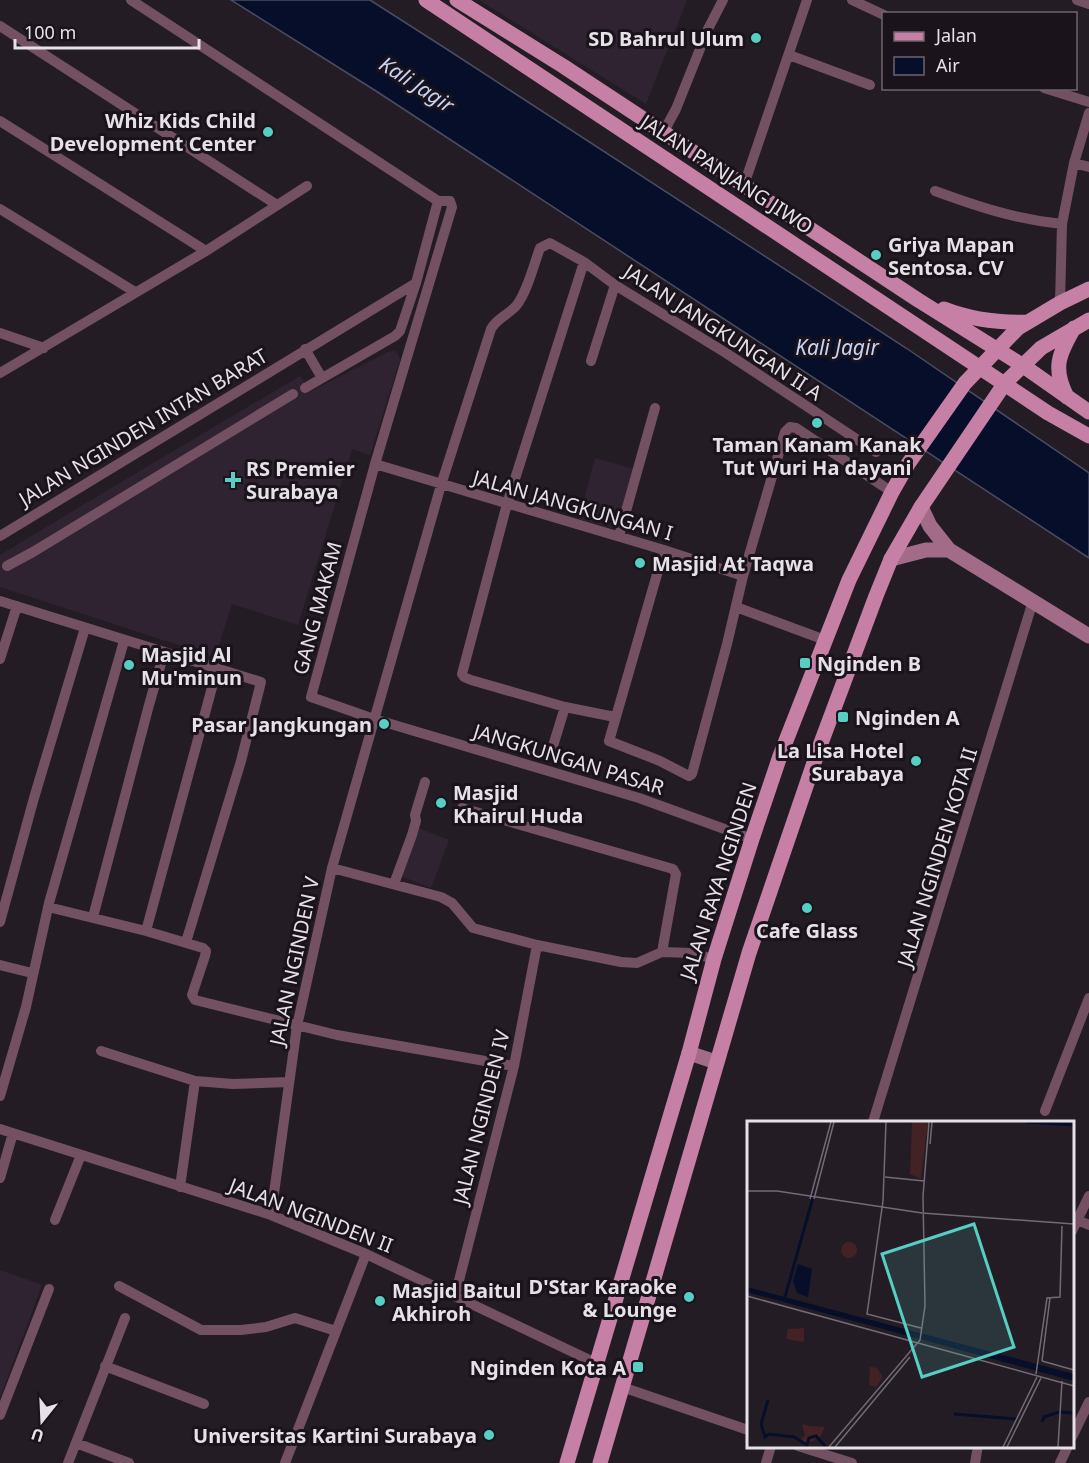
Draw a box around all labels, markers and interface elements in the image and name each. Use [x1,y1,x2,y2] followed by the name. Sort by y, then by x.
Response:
[15,12,200,50] scale bar
[882,12,1077,90] legend
[24,20,76,44] text: 100 m
[934,23,977,47] text: Jalan
[588,25,744,52] place label: SD Bahrul Ulum
[749,31,763,45] marker: SD Bahrul Ulum
[374,49,461,119] water label: Kali Jagir
[936,53,960,77] text: Air
[50,107,256,157] place label: Whiz Kids Child Development Center
[634,107,818,240] street label: JALAN PANJANG JIWO
[261,125,275,139] marker: Whiz Kids Child Development Center
[888,231,1014,281] place label: Griya Mapan Sentosa. CV
[869,248,883,262] marker: Griya Mapan Sentosa. CV
[617,257,828,406] street label: JALAN JANGKUNGAN II A
[795,333,880,361] water label: Kali Jagir
[12,342,272,513] street label: JALAN NGINDEN INTAN BARAT
[810,416,824,430] marker: Taman Kanam Kanak Tut Wuri Ha dayani
[712,431,922,481] place label: Taman Kanam Kanak Tut Wuri Ha dayani
[246,455,355,505] place label: RS Premier Surabaya
[468,463,676,546] street label: JALAN JANGKUNGAN I
[224,471,242,489] marker: RS Premier Surabaya
[286,539,348,677] street label: GANG MAKAM
[652,550,814,577] place label: Masjid At Taqwa
[633,556,647,570] marker: Masjid At Taqwa
[141,641,242,691] place label: Masjid Al Mu'minun
[817,650,921,677] place label: Nginden B
[798,656,812,670] marker: Nginden B
[122,658,136,672] marker: Masjid Al Mu'minun
[855,704,960,731] place label: Nginden A
[836,710,850,724] marker: Nginden A
[191,711,372,738] place label: Pasar Jangkungan
[377,717,391,731] marker: Pasar Jangkungan
[468,717,668,801] street label: JANGKUNGAN PASAR
[777,737,904,787] place label: La Lisa Hotel Surabaya
[890,744,983,972] street label: JALAN NGINDEN KOTA II
[909,754,923,768] marker: La Lisa Hotel Surabaya
[453,779,583,829] place label: Masjid Khairul Huda
[673,779,763,985] street label: JALAN RAYA NGINDEN
[434,796,448,810] marker: Masjid Khairul Huda
[263,874,325,1050] street label: JALAN NGINDEN V
[800,901,814,915] marker: Cafe Glass
[756,917,858,944] place label: Cafe Glass
[446,1027,516,1209] street label: JALAN NGINDEN IV
[747,1121,1074,1448] inset map
[223,1171,397,1259] street label: JALAN NGINDEN II
[529,1273,677,1323] place label: D'Star Karaoke & Lounge
[392,1277,522,1327] place label: Masjid Baitul Akhiroh
[682,1290,696,1304] marker: D'Star Karaoke & Lounge
[373,1294,387,1308] marker: Masjid Baitul Akhiroh
[470,1354,626,1381] place label: Nginden Kota A
[631,1360,645,1374] marker: Nginden Kota A
[12,1391,72,1451] north arrow
[193,1422,477,1449] place label: Universitas Kartini Surabaya
[28,1423,47,1448] text: U
[482,1428,496,1442] marker: Universitas Kartini Surabaya

